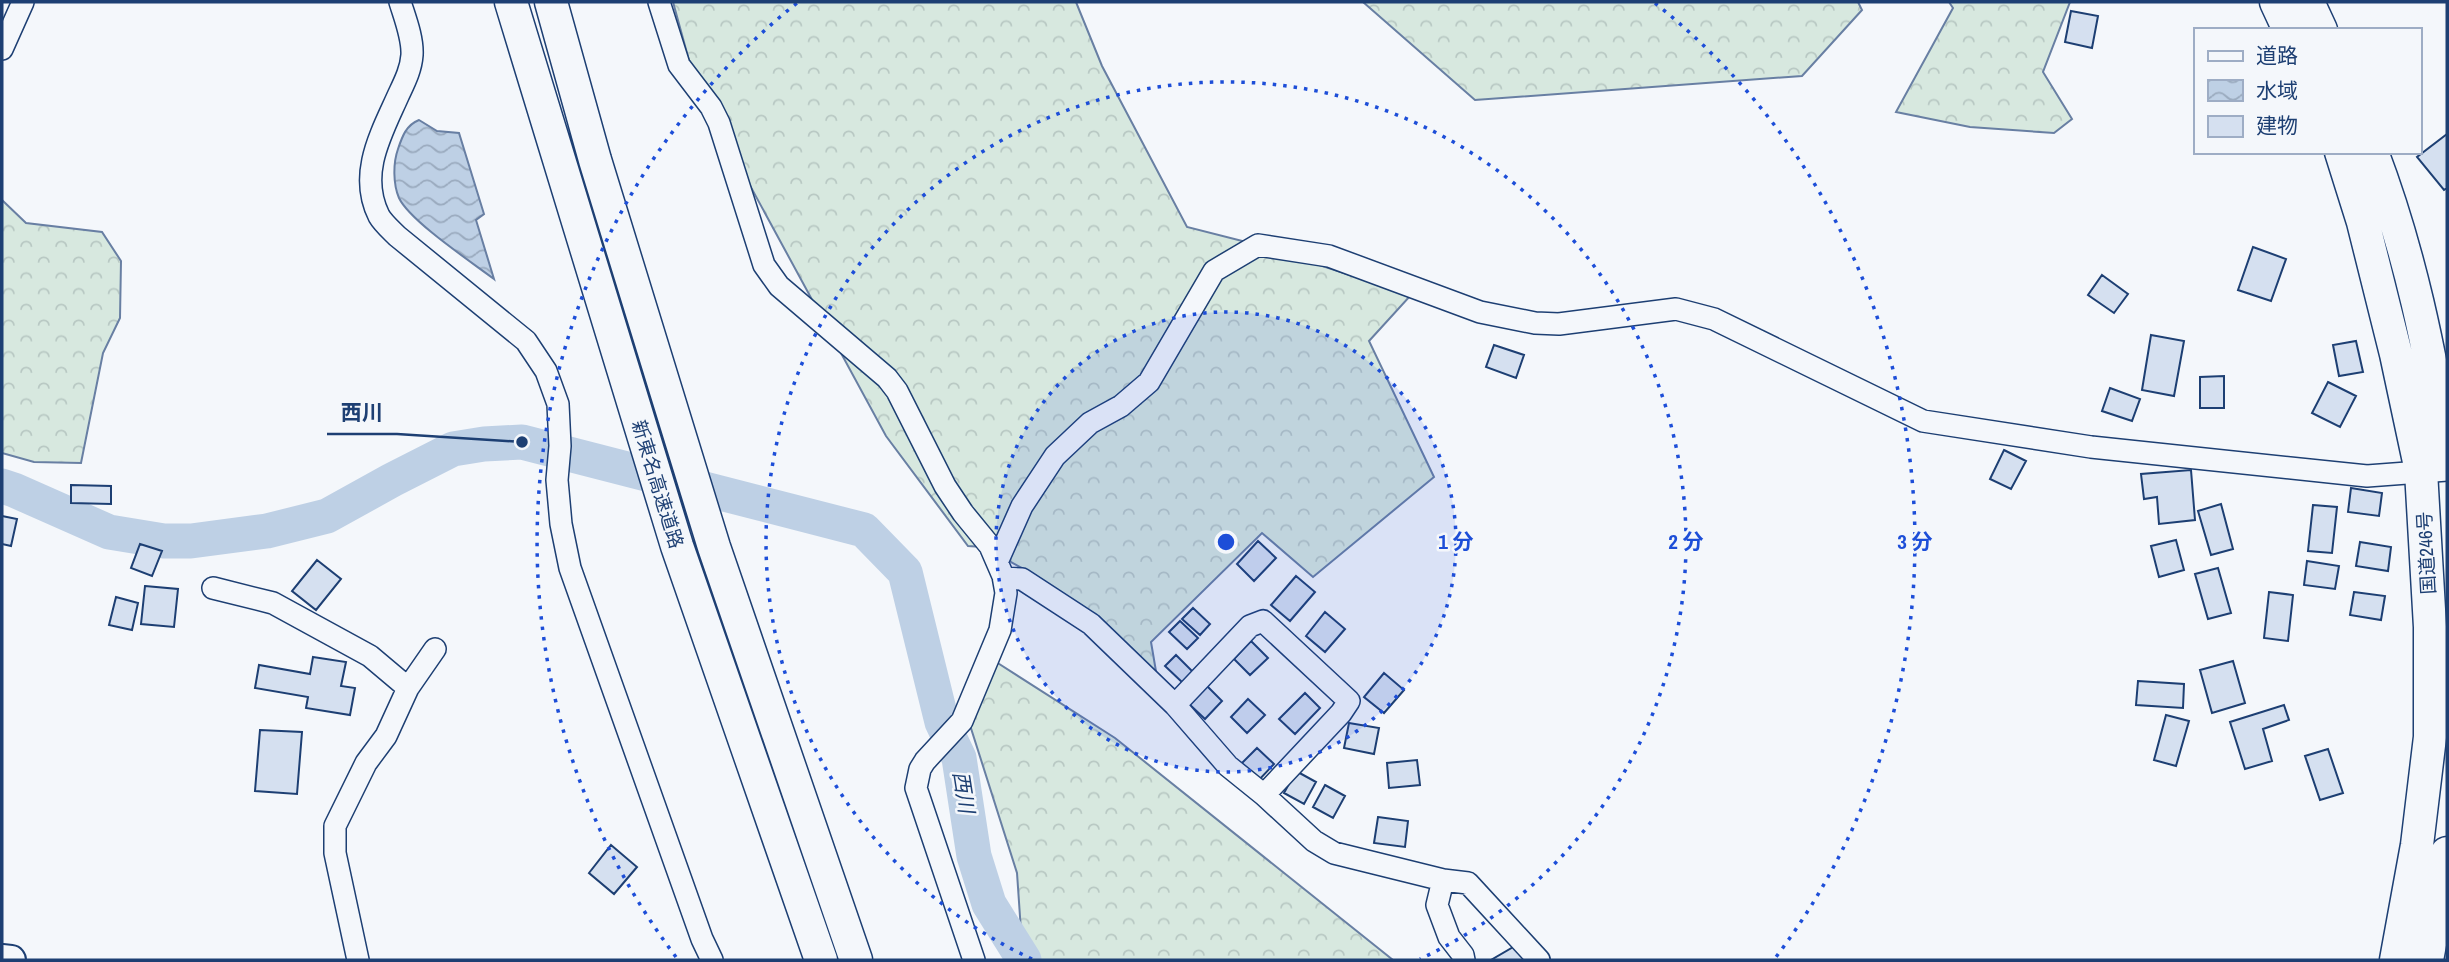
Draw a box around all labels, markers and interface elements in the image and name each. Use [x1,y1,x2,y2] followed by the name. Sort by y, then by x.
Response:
[2194,28,2421,154] legend
[2256,41,2298,70] text: 道路
[2256,76,2298,105] text: 水域
[2256,111,2298,140] text: 建物
[327,392,397,434] callout: 西川
[341,398,383,427] text: 西川
[626,417,690,551] street label: 新東名高速道路
[2411,511,2441,595] street label: 国道246号
[1438,527,1474,556] text: 1 分
[1668,527,1704,556] text: 2 分
[1897,527,1933,556] text: 3 分
[1214,530,1238,554] centre of rings
[946,769,982,817] water label: 西川

